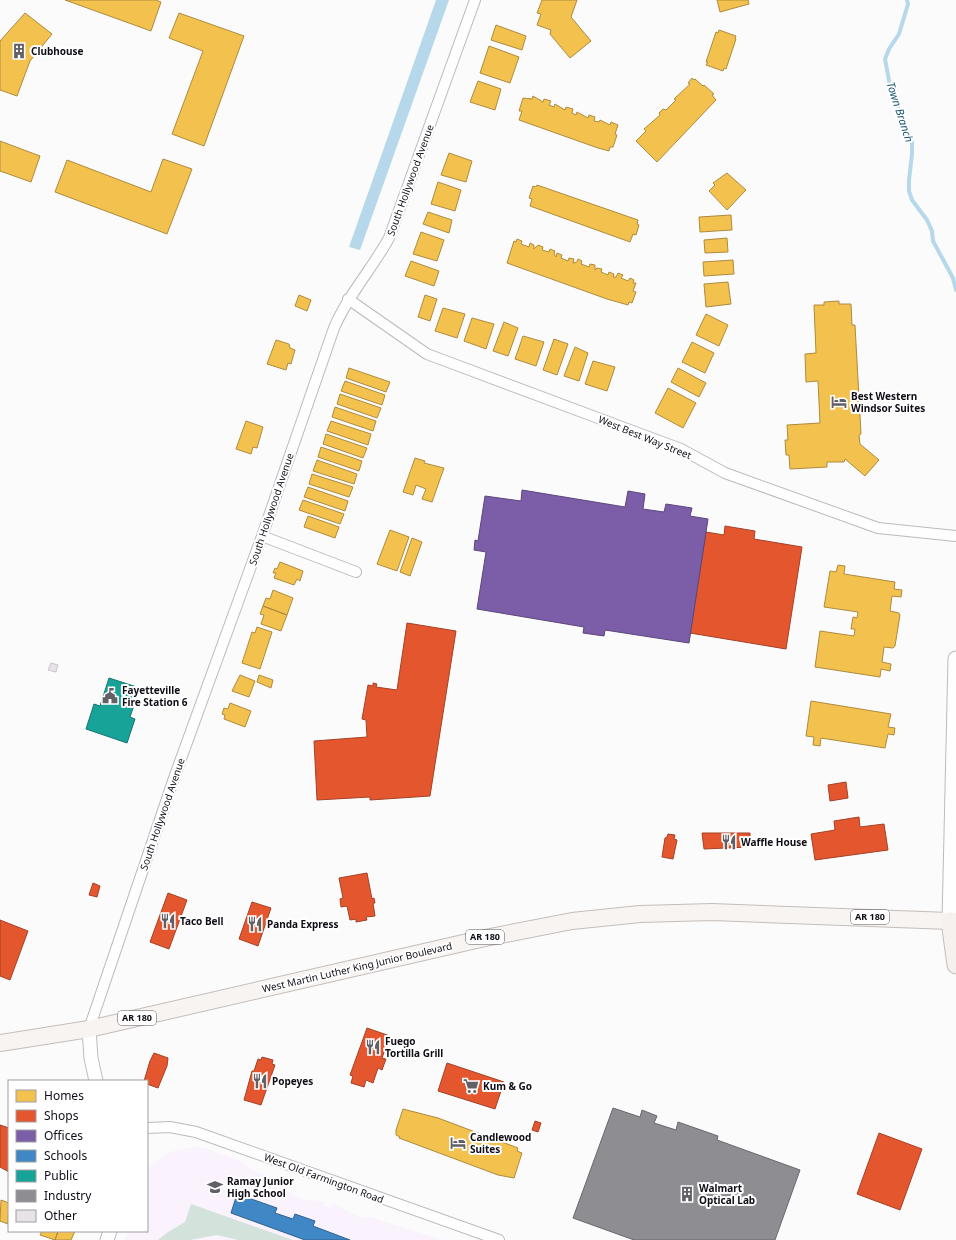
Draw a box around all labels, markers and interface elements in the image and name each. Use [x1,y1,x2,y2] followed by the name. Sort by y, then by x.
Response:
[10,42,28,60] building icon: Clubhouse
[31,44,83,58] place label: Clubhouse
[884,80,917,144] water label: Town Branch
[383,122,437,238] street label: South Hollywood Avenue
[851,389,925,415] place label: Best Western Windsor Suites
[830,393,848,411] hotel icon: Best Western Windsor Suites
[596,412,694,462] street label: West Best Way Street
[245,451,297,567] street label: South Hollywood Avenue
[122,683,188,709] place label: Fayetteville Fire Station 6
[101,687,119,705] public building icon: Fayetteville Fire Station 6
[136,756,188,872] street label: South Hollywood Avenue
[720,833,738,851] restaurant icon: Waffle House
[741,835,807,849] place label: Waffle House
[851,910,889,924] road number: AR 180
[159,912,177,930] restaurant icon: Taco Bell
[180,914,224,928] place label: Taco Bell
[246,915,264,933] restaurant icon: Panda Express
[267,917,339,931] place label: Panda Express
[466,930,504,944] road number: AR 180
[261,938,453,996] street label: West Martin Luther King Junior Boulevard
[118,1011,156,1025] road number: AR 180
[385,1034,443,1060] place label: Fuego Tortilla Grill
[364,1038,382,1056] restaurant icon: Fuego Tortilla Grill
[251,1072,269,1090] restaurant icon: Popeyes
[272,1074,313,1088] place label: Popeyes
[462,1077,480,1095] supermarket icon: Kum & Go
[483,1079,532,1093] place label: Kum & Go
[8,1080,148,1232] legend
[44,1087,84,1104] text: Homes
[44,1107,79,1124] text: Shops
[44,1127,83,1144] text: Offices
[470,1130,531,1156] place label: Candlewood Suites
[449,1134,467,1152] hotel icon: Candlewood Suites
[44,1147,87,1164] text: Schools
[262,1150,386,1206] street label: West Old Farmington Road
[44,1167,78,1184] text: Public
[227,1174,294,1200] place label: Ramay Junior High School
[206,1178,224,1196] school or university icon: Ramay Junior High School
[699,1181,755,1207] place label: Walmart Optical Lab
[678,1185,696,1203] building icon: Walmart Optical Lab
[44,1187,92,1204] text: Industry
[44,1207,77,1224] text: Other

